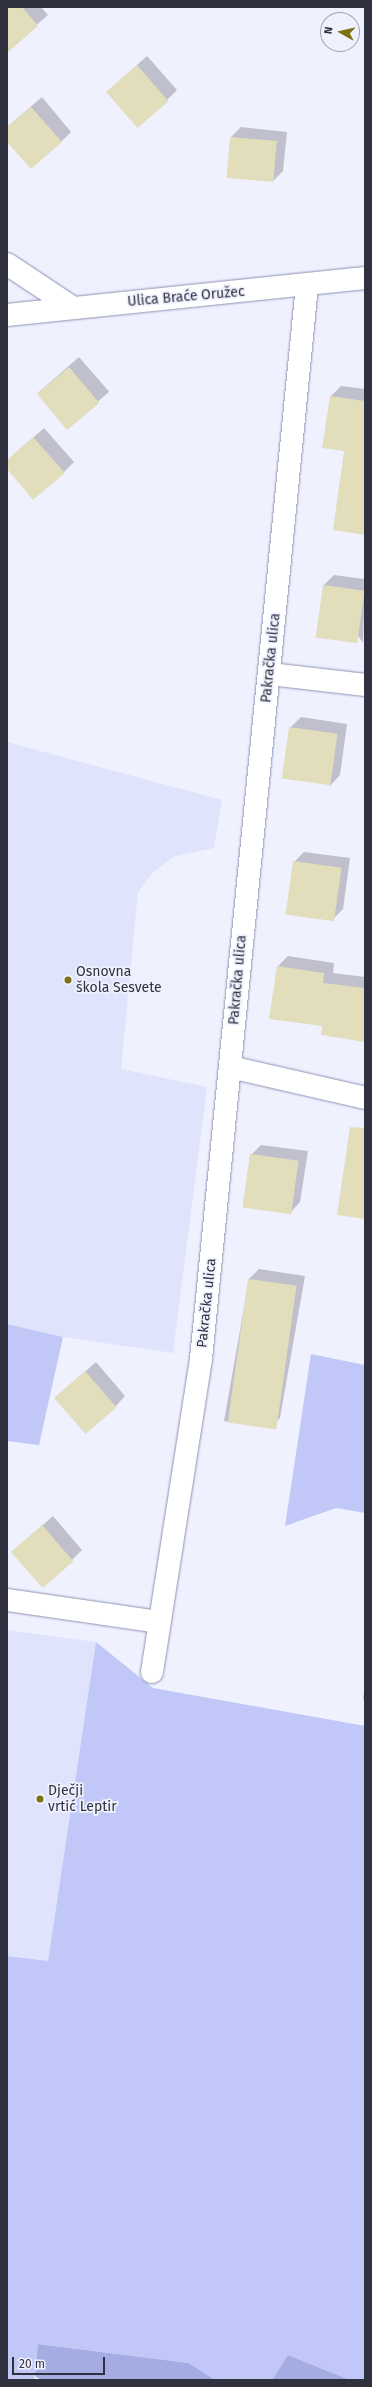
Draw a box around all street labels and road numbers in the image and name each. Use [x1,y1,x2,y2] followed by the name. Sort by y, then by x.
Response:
[127,284,245,310] street label: Ulica Braće Oružec
[258,612,284,704] street label: Pakračka ulica
[226,934,250,1026] street label: Pakračka ulica
[194,1257,220,1349] street label: Pakračka ulica

